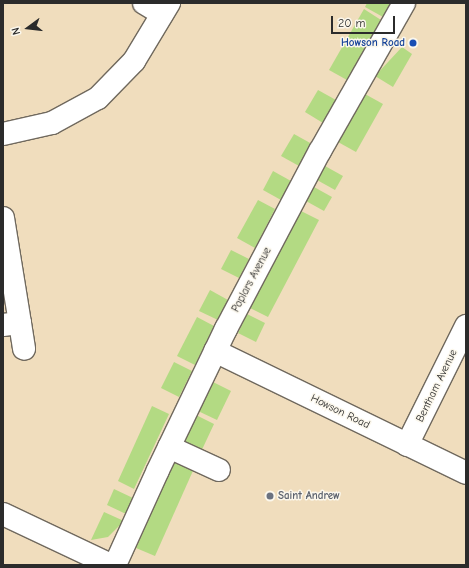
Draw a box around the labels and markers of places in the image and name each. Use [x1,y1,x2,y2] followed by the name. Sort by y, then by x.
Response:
[341,36,405,50] place label: Howson Road
[408,38,418,48] marker: Howson Road
[278,489,340,503] place label: Saint Andrew
[265,491,275,501] marker: Saint Andrew

